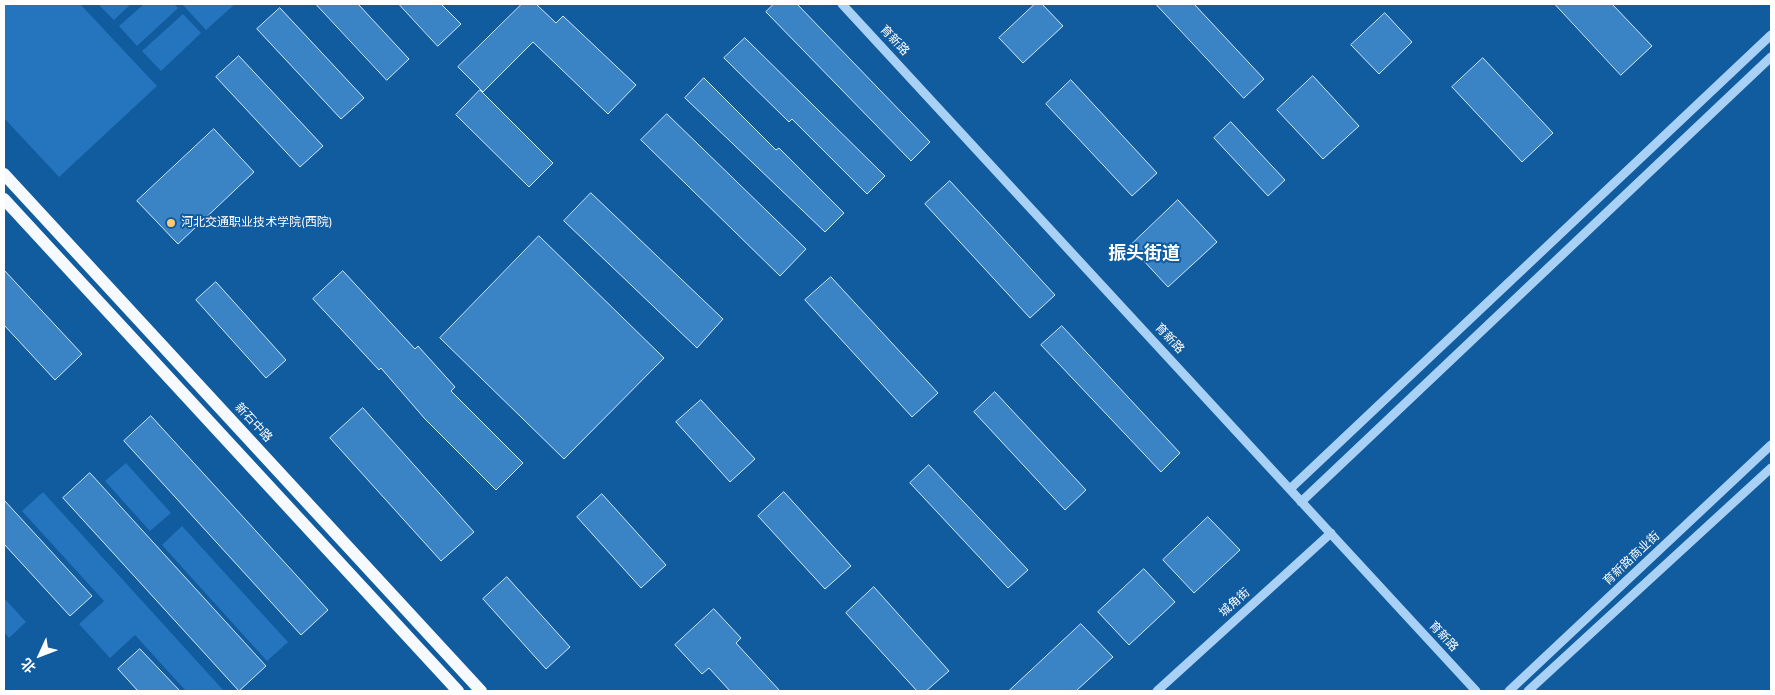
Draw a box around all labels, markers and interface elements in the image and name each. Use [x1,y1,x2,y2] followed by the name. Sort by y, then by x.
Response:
[876,23,912,59] street label: 育新路
[181,216,333,230] place label: 河北交通职业技术学院(西院)
[165,217,177,229] marker: 河北交通职业技术学院(西院)
[1108,244,1180,266] district label: 振头街道
[1151,321,1187,357] street label: 育新路
[231,401,275,445] street label: 新石中路
[1601,529,1663,589] street label: 育新路商业街
[1217,586,1253,620] street label: 城角街
[1425,619,1461,655] street label: 育新路
[15,630,65,680] north arrow
[17,654,40,677] text: 北

